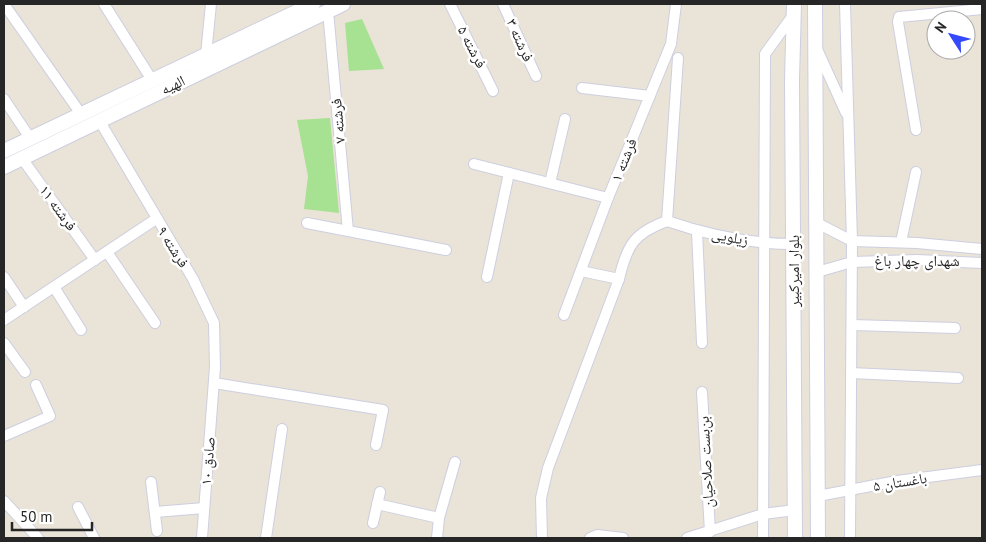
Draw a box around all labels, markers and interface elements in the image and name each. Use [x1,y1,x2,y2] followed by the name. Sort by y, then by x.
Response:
[926,10,976,60] north arrow
[503,15,538,64] street label: فرشته ۳
[930,18,950,36] text: N
[454,22,491,71] street label: فرشته ۵
[158,71,188,98] street label: الهیه
[326,98,349,144] street label: فرشته ۷
[606,135,641,184] street label: فرشته ۱
[35,181,81,234] street label: فرشته ۱۱
[153,223,193,271] street label: فرشته ۹
[710,224,750,250] street label: زیلویی
[784,235,803,308] street label: بلوار امیرکبیر
[874,251,960,271] street label: شهدای چهار باغ
[694,416,718,508] street label: بن‌بست صلاحیان
[196,436,220,486] street label: صادق ۱۰
[872,468,928,496] street label: باغستان ۵
[12,500,92,532] scale bar
[20,507,53,526] text: 50 m

